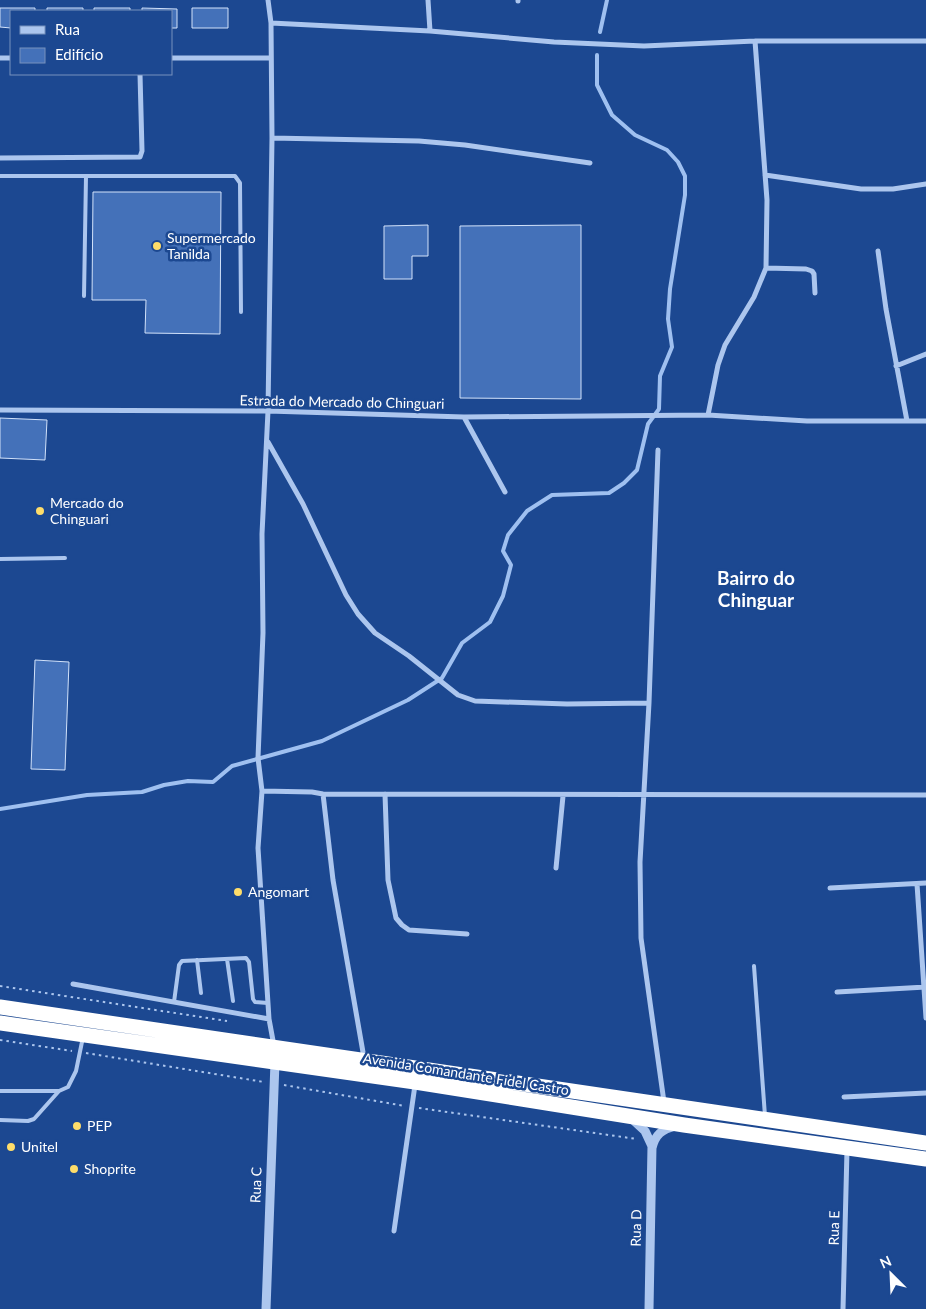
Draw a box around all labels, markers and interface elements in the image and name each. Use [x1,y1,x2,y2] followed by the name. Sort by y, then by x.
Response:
[10,10,172,75] legend
[55,20,80,38] text: Rua
[55,45,103,63] text: Edifício
[167,229,256,262] place label: Supermercado Tanilda
[151,240,163,252] marker: Supermercado Tanilda
[239,391,445,412] street label: Estrada do Mercado do Chinguari
[50,494,124,527] place label: Mercado do Chinguari
[34,505,46,517] marker: Mercado do Chinguari
[717,566,795,611] district label: Bairro do Chinguar
[248,883,309,900] place label: Angomart
[232,886,244,898] marker: Angomart
[362,1049,570,1098] street label: Avenida Comandante Fidel Castro
[87,1117,112,1134] place label: PEP
[71,1120,83,1132] marker: PEP
[21,1138,58,1155] place label: Unitel
[5,1141,17,1153] marker: Unitel
[84,1160,136,1177] place label: Shoprite
[68,1163,80,1175] marker: Shoprite
[246,1166,265,1203] street label: Rua C
[627,1209,644,1247] street label: Rua D
[825,1210,842,1246] street label: Rua E
[866,1249,916,1299] north arrow
[877,1252,894,1272] text: N

